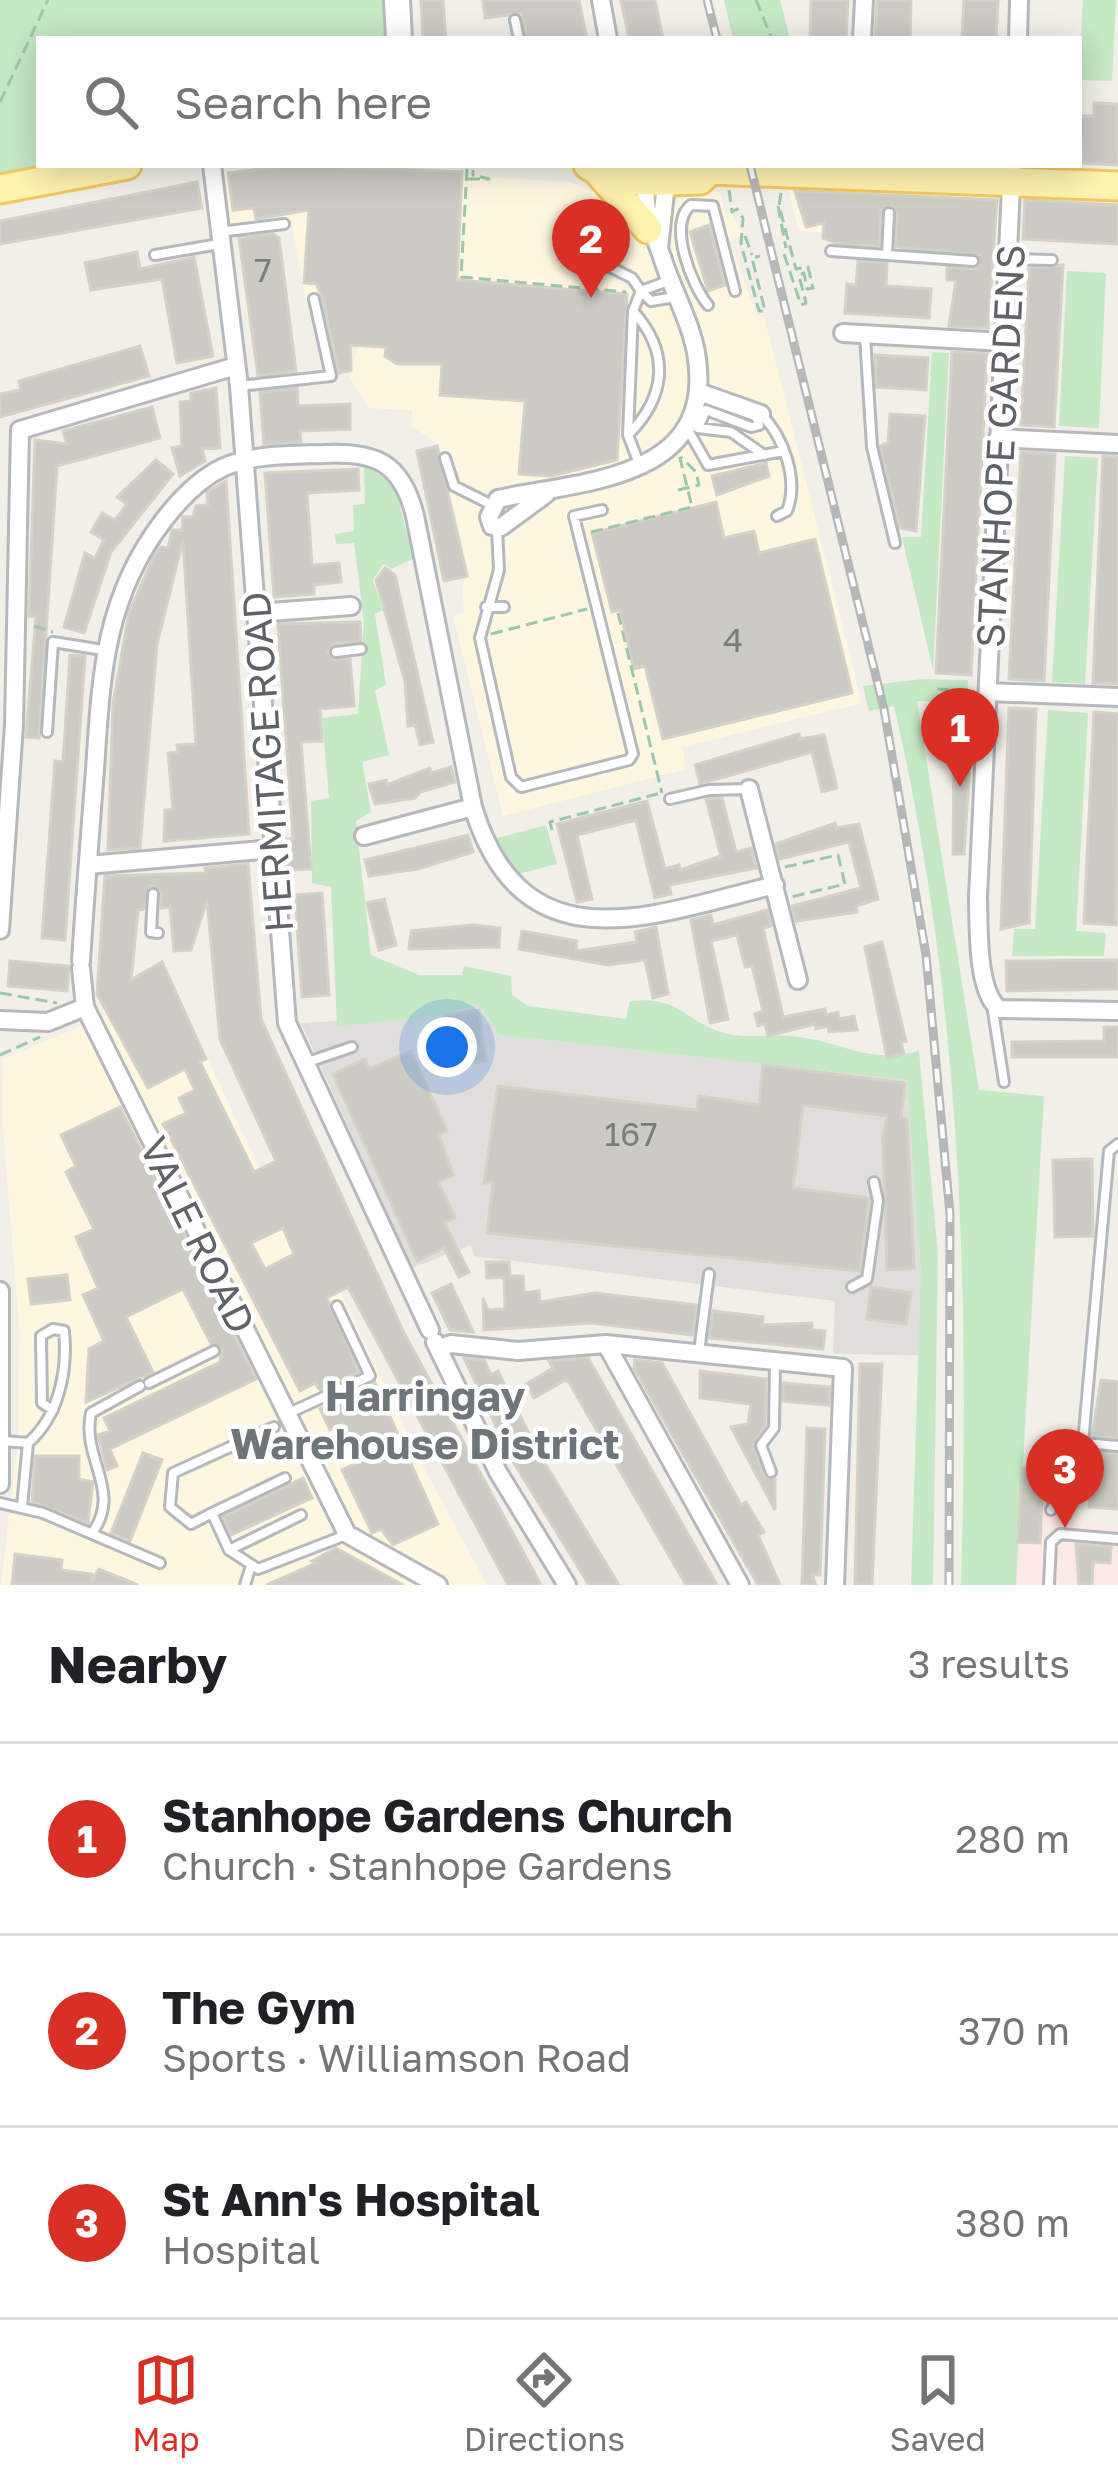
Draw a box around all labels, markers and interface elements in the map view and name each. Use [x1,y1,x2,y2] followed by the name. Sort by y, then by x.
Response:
[36,36,1082,168] search box
[78,69,144,135] icon: search
[174,75,432,129] text: Search here
[552,199,630,298] pin: 2
[966,243,1034,649] street label: STANHOPE GARDENS
[254,250,272,289] house number: 7
[232,590,302,934] street label: HERMITAGE ROAD
[723,620,743,659] house number: 4
[921,688,999,787] pin: 1
[417,1017,477,1077] your location
[604,1114,658,1153] house number: 167
[130,1129,266,1341] street label: VALE ROAD
[230,1370,620,1468] district label: Harringay Warehouse District
[1026,1429,1104,1528] pin: 3
[48,1633,227,1694] text: Nearby
[908,1640,1070,1687] text: 3 results
[162,1788,733,1842] text: Stanhope Gardens Church
[77,1815,97,1862] text: 1
[955,1815,1070,1862] text: 280 m
[162,1842,673,1889] text: Church · Stanhope Gardens
[162,1980,356,2034] text: The Gym
[75,2007,99,2054] text: 2
[958,2007,1070,2054] text: 370 m
[162,2034,631,2081] text: Sports · Williamson Road
[162,2172,540,2226] text: St Ann's Hospital
[75,2199,99,2246] text: 3
[955,2199,1070,2246] text: 380 m
[162,2226,320,2273] text: Hospital
[132,2347,200,2458] tab: Map
[464,2347,625,2458] tab: Directions
[889,2347,986,2458] tab: Saved

